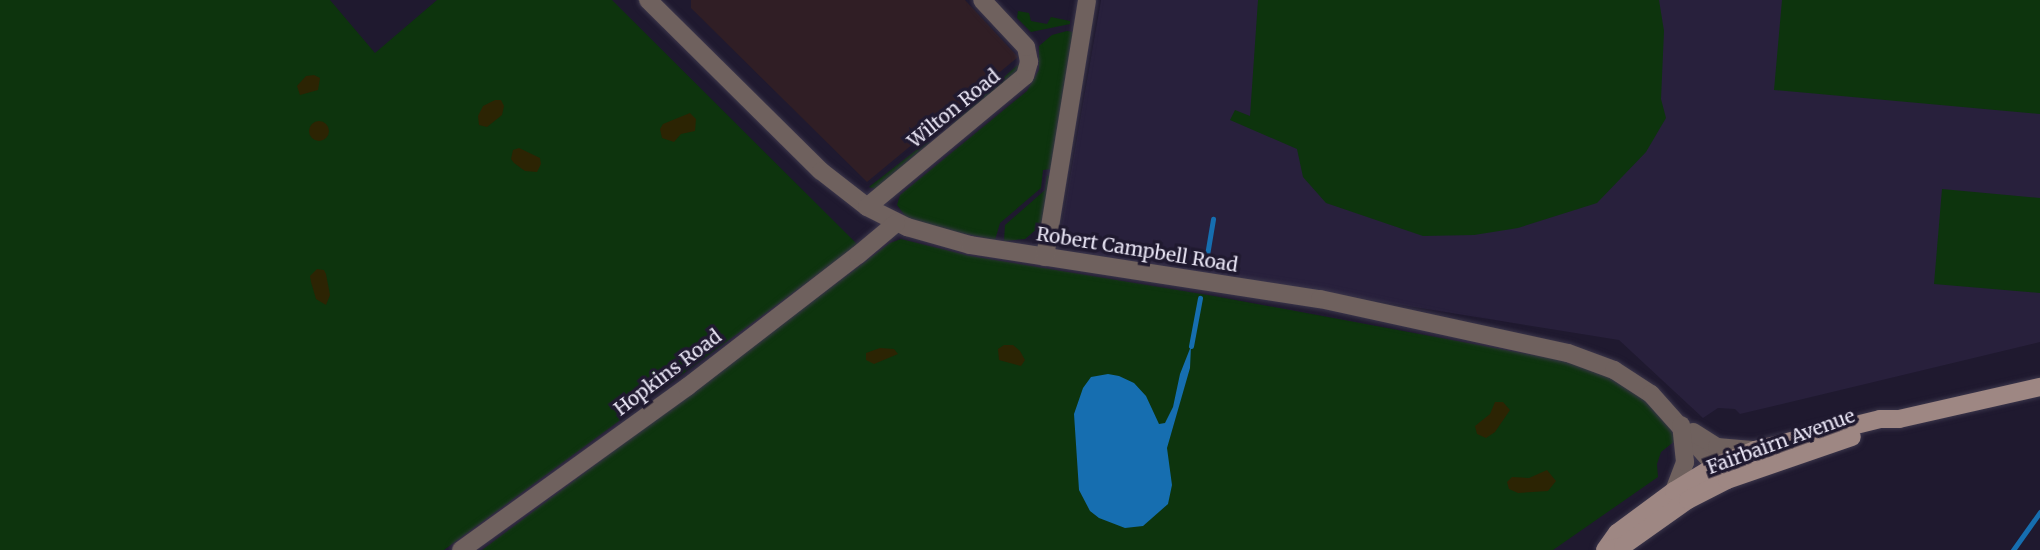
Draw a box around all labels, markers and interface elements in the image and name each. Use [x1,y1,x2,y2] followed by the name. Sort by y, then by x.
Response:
[903,65,1005,153] street label: Wilton Road
[1035,223,1239,277] street label: Robert Campbell Road
[610,325,726,421] street label: Hopkins Road
[1704,405,1858,479] street label: Fairbairn Avenue

